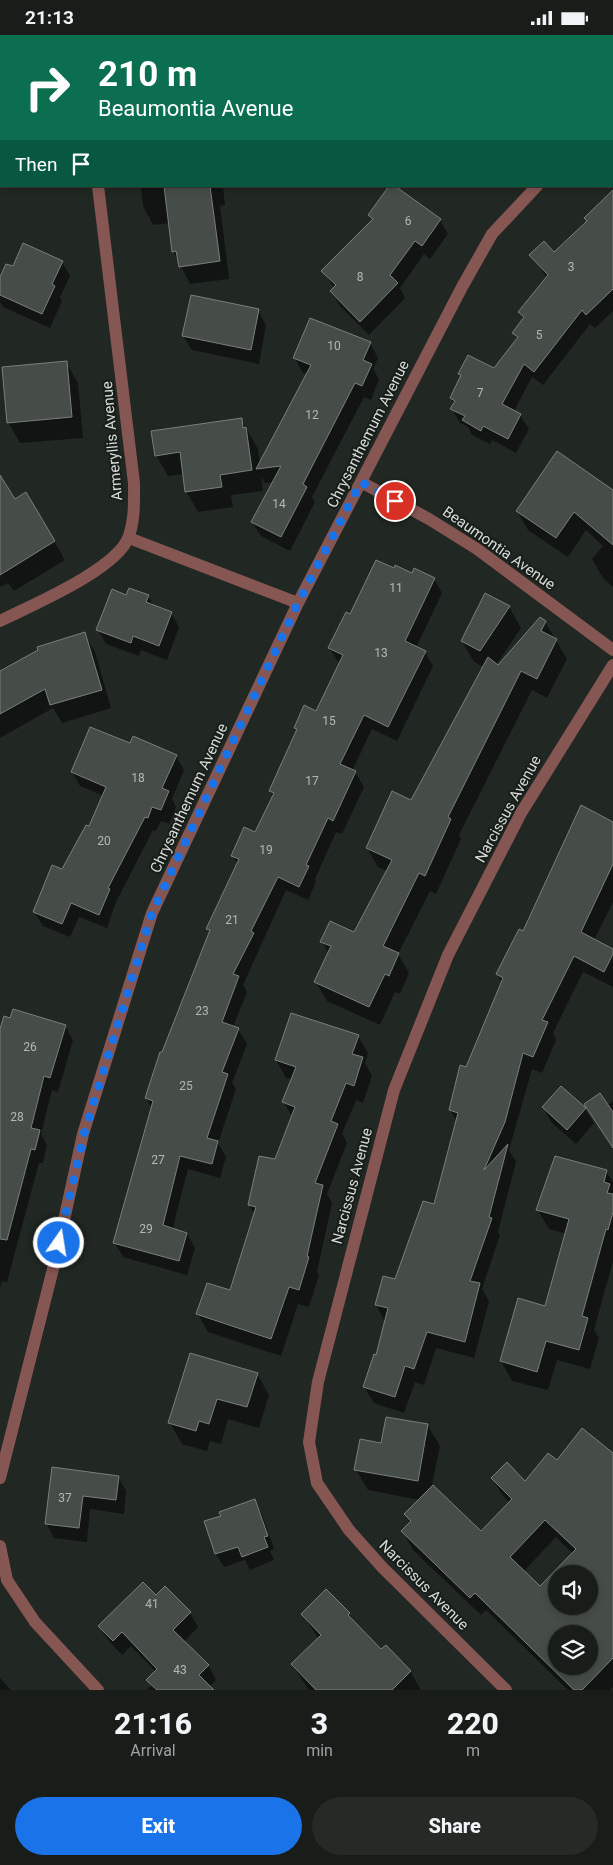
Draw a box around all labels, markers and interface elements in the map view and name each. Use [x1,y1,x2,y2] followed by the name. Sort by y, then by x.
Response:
[25,6,74,29] text: 21:13
[98,54,197,95] text: 210 m
[15,55,80,120] icon: right
[98,96,293,121] text: Beaumontia Avenue
[67,150,95,178] icon: arrive
[15,153,57,176] text: Then
[405,214,412,228] house number: 6
[568,260,574,274] house number: 3
[357,270,364,284] house number: 8
[536,328,543,342] house number: 5
[327,339,341,353] house number: 10
[323,357,413,511] street label: Chrysanthemum Avenue
[98,381,126,501] street label: Armeryllis Avenue
[477,386,484,400] house number: 7
[305,408,319,422] house number: 12
[374,480,416,522] pin
[381,487,409,515] icon: arrive
[272,497,286,511] house number: 14
[439,502,559,594] street label: Beaumontia Avenue
[389,581,403,595] house number: 11
[374,646,388,660] house number: 13
[322,714,336,728] house number: 15
[146,720,232,876] street label: Chrysanthemum Avenue
[471,752,545,866] street label: Narcissus Avenue
[131,771,145,785] house number: 18
[305,774,319,788] house number: 17
[97,834,111,848] house number: 20
[259,843,273,857] house number: 19
[225,913,239,927] house number: 21
[195,1004,209,1018] house number: 23
[23,1040,37,1054] house number: 26
[179,1079,193,1093] house number: 25
[10,1110,24,1124] house number: 28
[328,1126,376,1246] street label: Narcissus Avenue
[151,1153,165,1167] house number: 27
[32,1216,84,1268] position arrow
[139,1222,153,1236] house number: 29
[58,1491,72,1505] house number: 37
[375,1536,473,1634] street label: Narcissus Avenue
[548,1565,598,1675] map controls
[548,1565,598,1615] button: sound
[145,1597,159,1611] house number: 41
[548,1625,598,1675] button: layers
[173,1663,187,1677] house number: 43
[114,1706,192,1741] text: 21:16
[311,1706,328,1741] text: 3
[447,1706,499,1741] text: 220
[130,1741,176,1760] text: Arrival
[306,1741,333,1760] text: min
[466,1741,480,1760] text: m
[15,1797,302,1855] button: Exit
[312,1797,598,1855] button: Share

